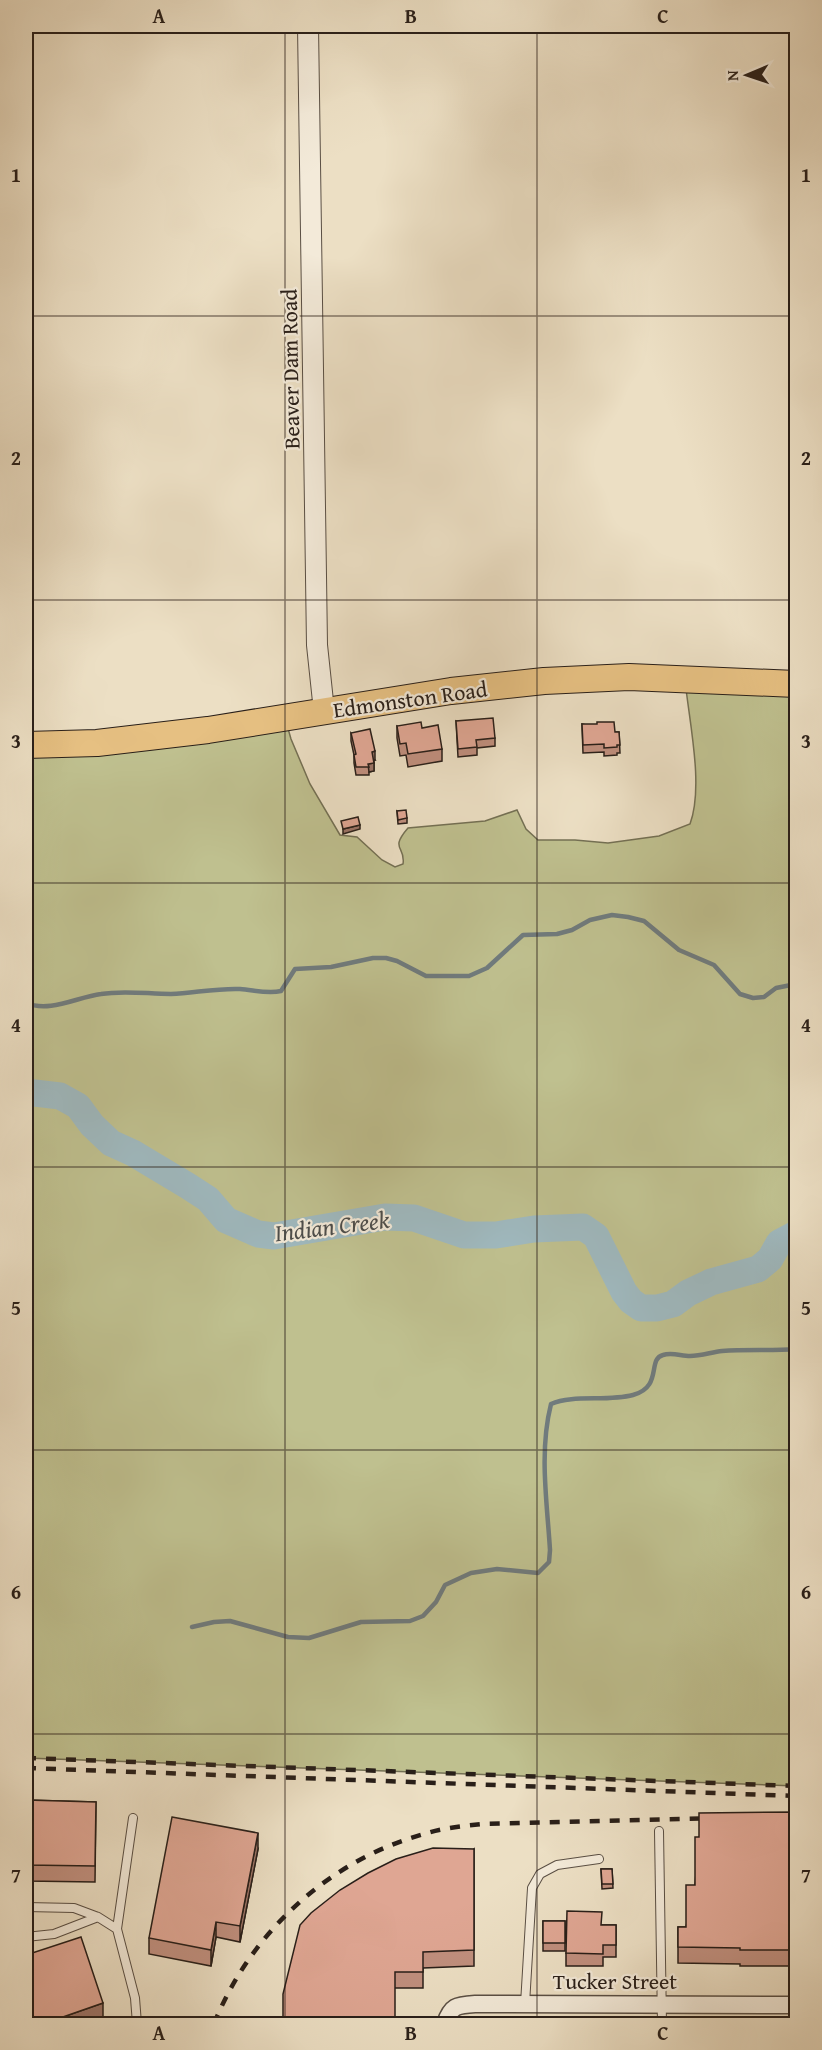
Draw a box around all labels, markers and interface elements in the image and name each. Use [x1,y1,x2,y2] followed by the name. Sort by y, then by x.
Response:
[153,1,166,30] text: A
[405,1,417,30] text: B
[657,1,669,30] text: C
[717,45,777,105] north arrow
[720,69,744,81] text: N
[11,160,21,189] text: 1
[801,160,811,189] text: 1
[273,288,307,449] street label: Beaver Dam Road
[11,443,21,472] text: 2
[801,443,811,472] text: 2
[331,672,489,726] street label: Edmonston Road
[11,726,21,755] text: 3
[801,726,811,755] text: 3
[11,1010,21,1039] text: 4
[801,1010,811,1039] text: 4
[273,1202,391,1250] water label: Indian Creek
[11,1293,21,1322] text: 5
[801,1293,811,1322] text: 5
[11,1577,21,1606] text: 6
[801,1577,811,1606] text: 6
[11,1860,21,1889] text: 7
[801,1860,811,1889] text: 7
[553,1965,677,1997] street label: Tucker Street
[153,2018,166,2047] text: A
[405,2018,417,2047] text: B
[657,2018,669,2047] text: C

